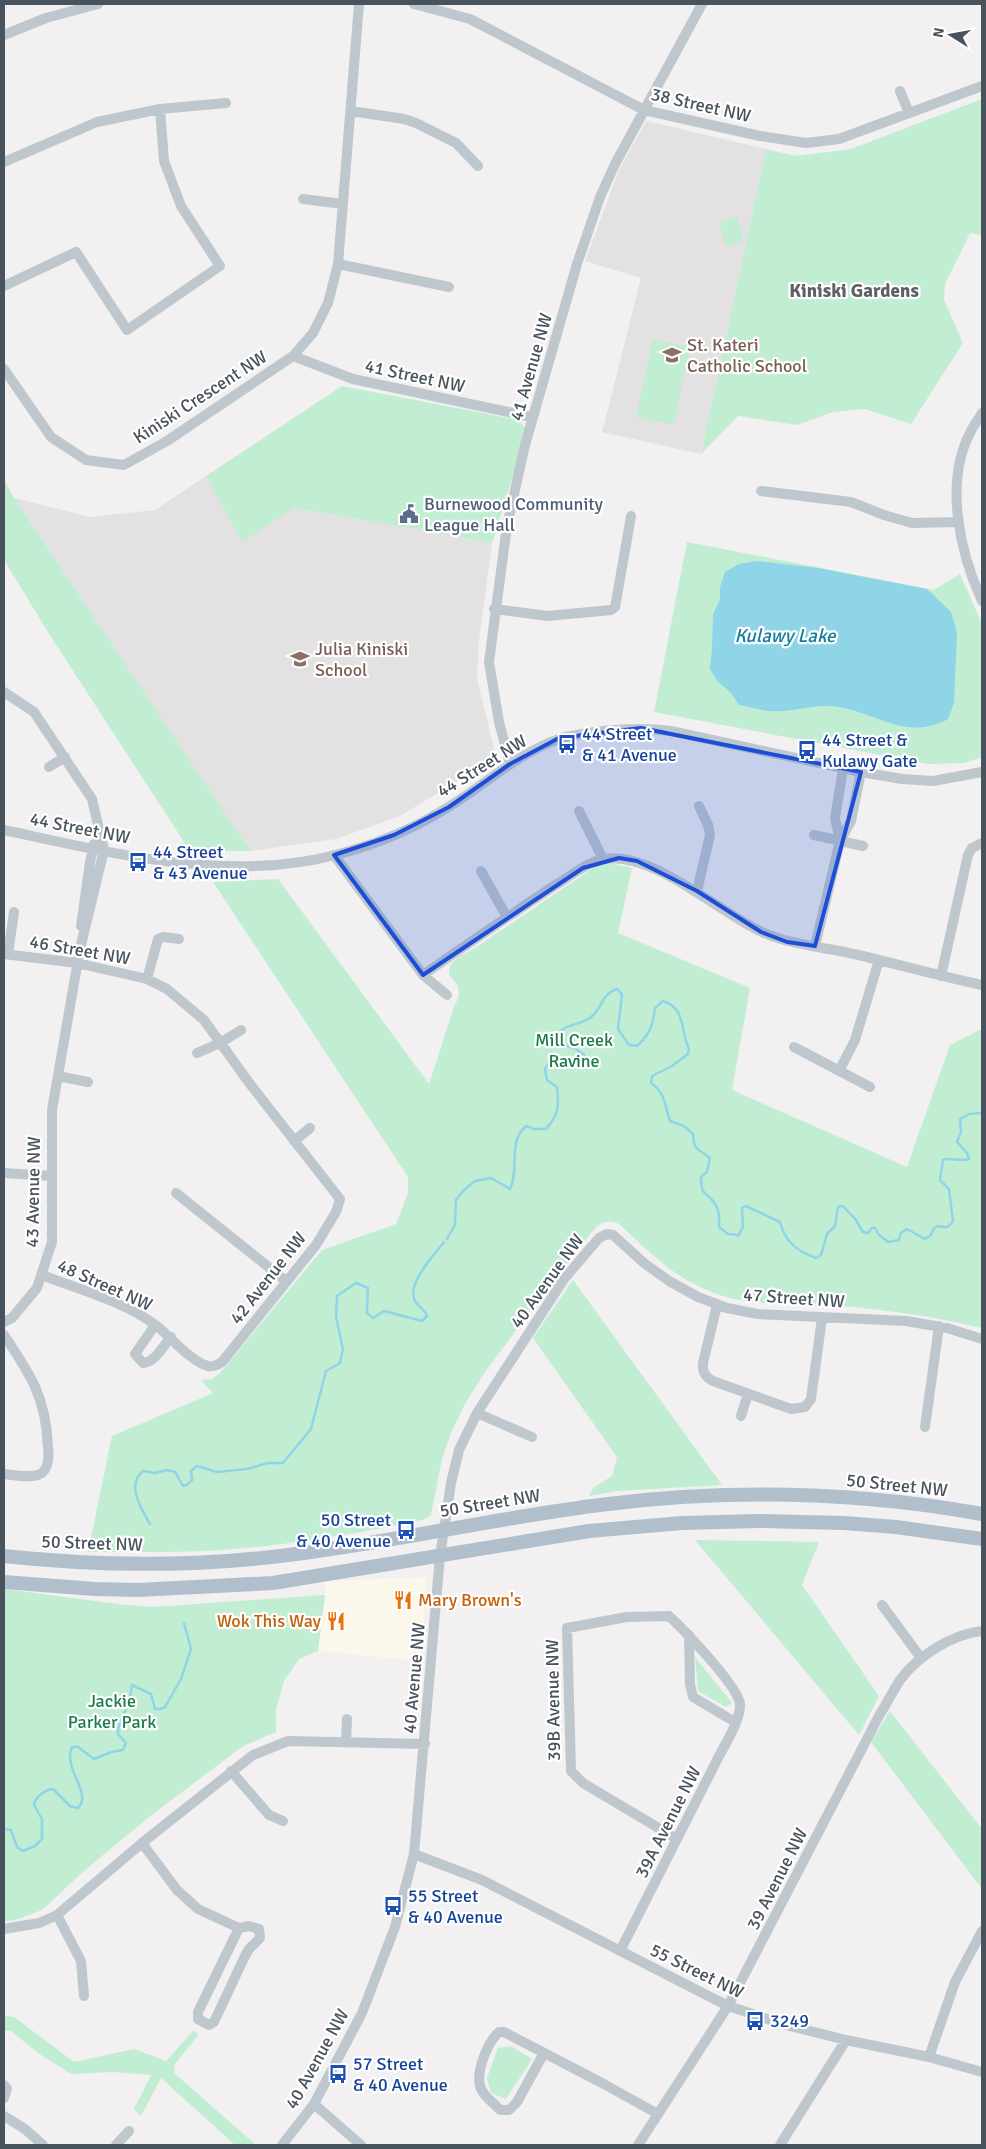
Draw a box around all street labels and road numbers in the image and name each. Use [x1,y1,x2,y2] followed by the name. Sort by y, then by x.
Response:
[649,83,753,127] street label: 38 Street NW
[505,311,557,423] street label: 41 Avenue NW
[129,346,271,448] street label: Kiniski Crescent NW
[363,355,467,397] street label: 41 Street NW
[433,730,531,802] street label: 44 Street NW
[28,807,132,849] street label: 44 Street NW
[28,930,132,970] street label: 46 Street NW
[21,1136,45,1248] street label: 43 Avenue NW
[225,1227,311,1329] street label: 42 Avenue NW
[505,1230,589,1332] street label: 40 Avenue NW
[54,1254,156,1316] street label: 48 Street NW
[742,1283,846,1313] street label: 47 Street NW
[845,1469,949,1501] street label: 50 Street NW
[438,1484,542,1522] street label: 50 Street NW
[41,1530,143,1556] street label: 50 Street NW
[398,1622,430,1734] street label: 40 Avenue NW
[541,1639,565,1761] street label: 39B Avenue NW
[630,1763,706,1881] street label: 39A Avenue NW
[742,1824,812,1934] street label: 39 Avenue NW
[646,1939,748,2003] street label: 55 Street NW
[280,2005,354,2113] street label: 40 Avenue NW

